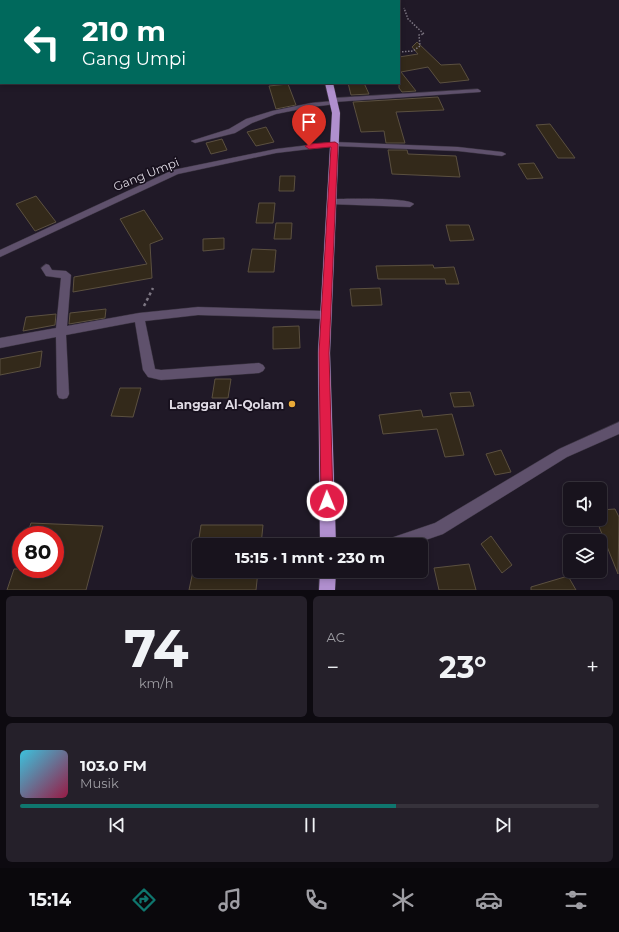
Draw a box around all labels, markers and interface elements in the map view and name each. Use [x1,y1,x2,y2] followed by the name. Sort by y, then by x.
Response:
[82,14,166,48] text: 210 m
[16,16,68,68] icon: left
[82,48,186,70] text: Gang Umpi
[292,105,326,146] pin
[298,111,320,133] icon: arrive
[111,154,181,194] street label: Gang Umpi
[169,397,284,412] place label: Langgar Al-Qolam
[287,399,297,409] marker: Langgar Al-Qolam
[306,480,348,522] position arrow
[563,482,607,578] map controls
[563,482,607,526] button: sound
[12,526,64,578] speed limit sign: 80
[563,534,607,578] button: layers
[235,548,385,567] text: 15:15 · 1 mnt · 230 m
[124,617,189,680] text: 74
[327,629,345,645] text: AC
[439,649,487,686] text: 23°
[327,654,339,681] text: −
[586,654,599,681] text: +
[139,675,174,691] text: km/h
[80,756,147,775] text: 103.0 FM
[80,775,119,791] text: Musik
[106,814,128,836] icon: previous
[299,814,321,836] icon: pause
[492,814,514,836] icon: next
[130,886,158,914] icon: directions
[216,886,244,914] icon: music
[302,886,330,914] icon: phone
[389,886,417,914] icon: climate
[475,886,503,914] icon: car
[562,886,590,914] icon: filters
[29,889,71,911] text: 15:14

